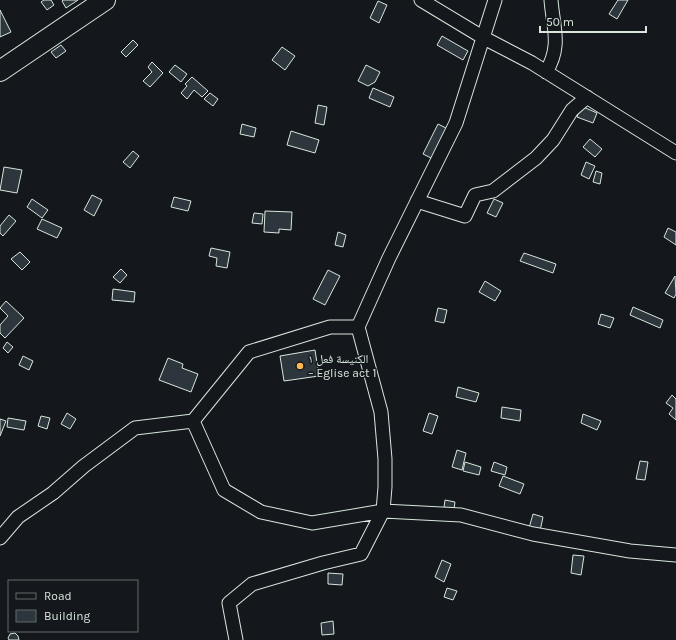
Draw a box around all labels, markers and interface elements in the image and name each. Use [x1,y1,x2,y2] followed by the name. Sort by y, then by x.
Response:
[540,8,646,34] scale bar
[546,15,574,29] text: 50 m
[308,352,376,380] place label: الكنيسة فعل ۱ – Eglise act 1
[295,361,305,371] marker: الكنيسة فعل ۱ – Eglise act 1
[8,580,138,632] legend
[44,589,72,603] text: Road
[44,609,91,623] text: Building

